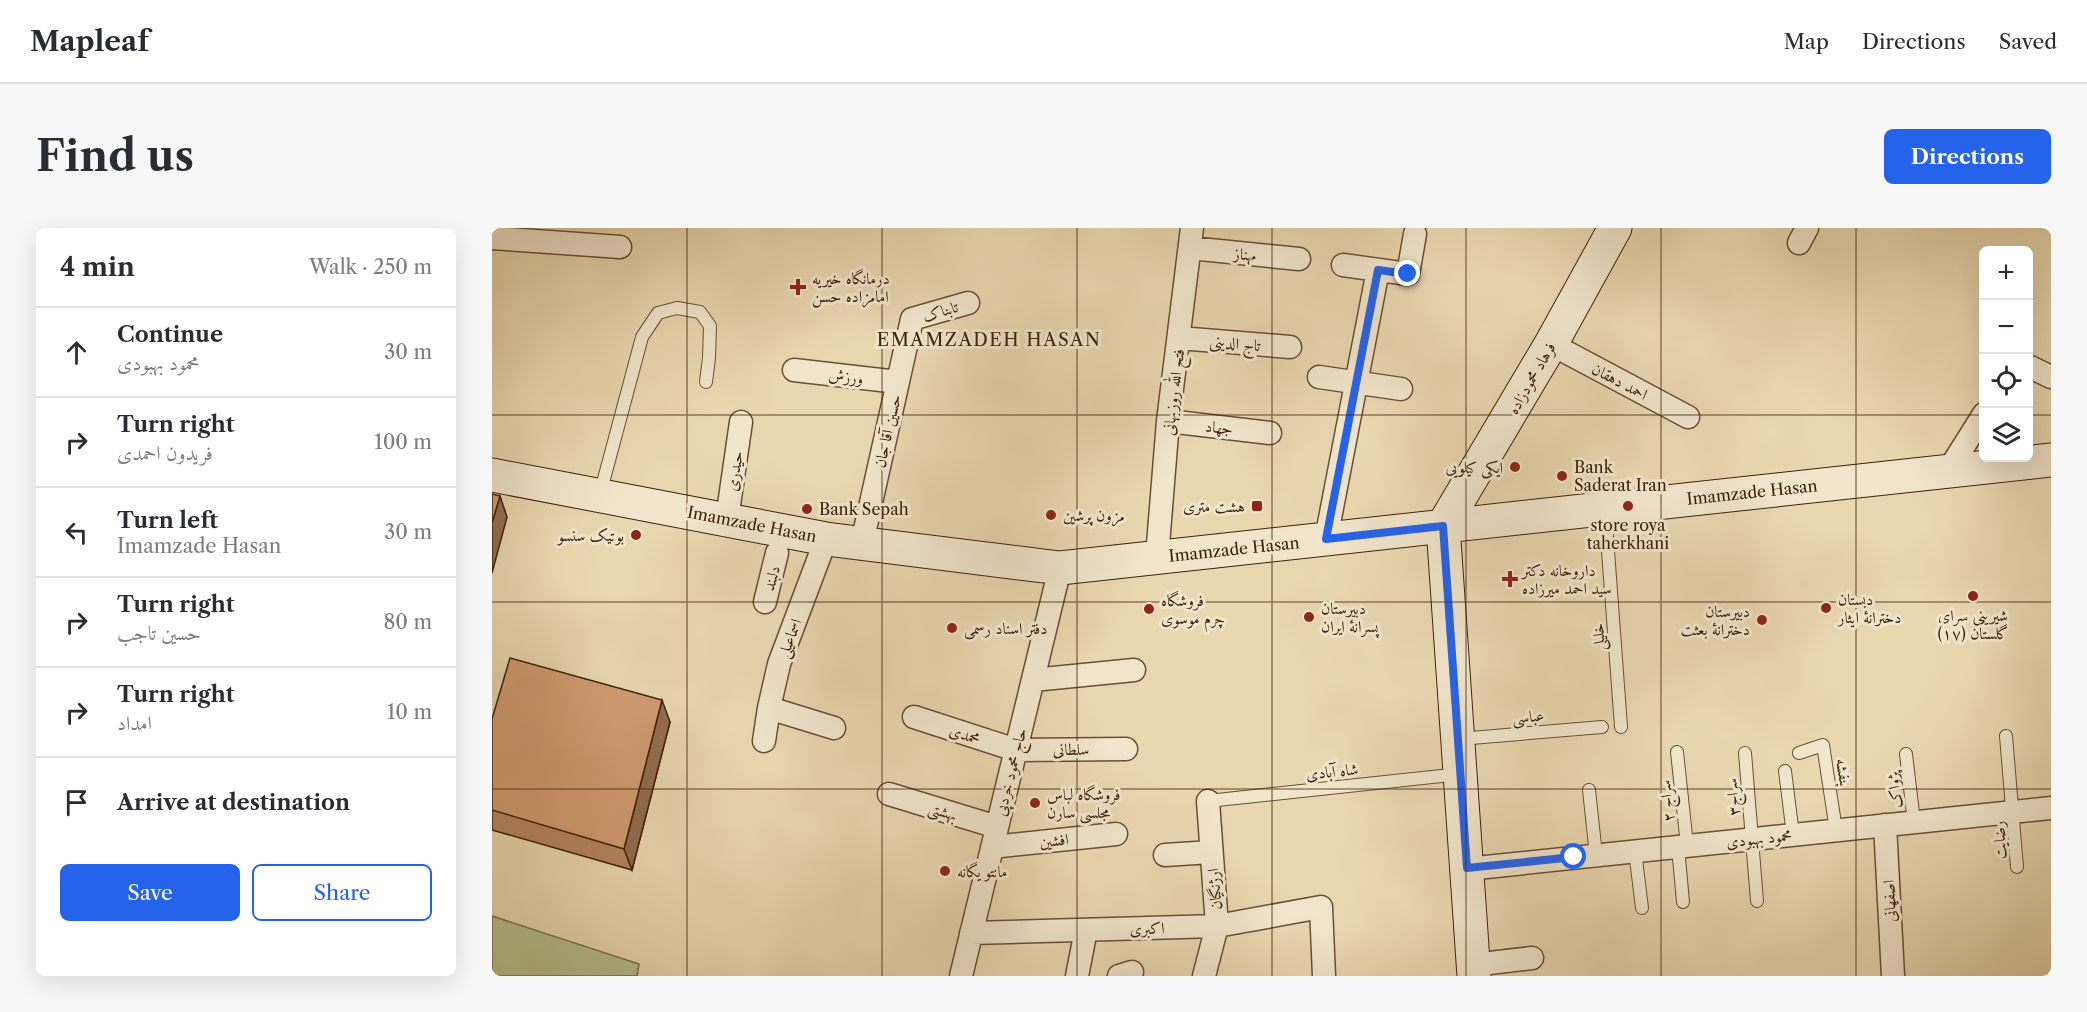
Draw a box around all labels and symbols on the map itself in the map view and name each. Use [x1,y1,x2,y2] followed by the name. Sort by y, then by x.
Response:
[1231,243,1257,266] street label: مهناز
[1394,260,1420,286] route end
[812,268,890,308] place label: درمانگاه خیریه امامزاده حسن
[789,278,807,296] marker: درمانگاه خیریه امامزاده حسن
[920,296,961,327] street label: تابناک
[877,329,1101,351] district label: EMAMZADEH HASAN
[1208,331,1262,360] street label: تاج الدینی
[1502,338,1561,418] street label: فرهاد محمودزاده
[1156,347,1193,437] street label: فتح الله روزبهانی
[1589,358,1651,404] street label: احمد دهقان
[827,364,865,388] street label: ورزش
[869,392,905,470] street label: حسین آقا جان
[1204,416,1234,438] street label: جهاد
[721,449,747,493] street label: حیدری
[1446,457,1503,479] place label: ایکی کیلویی
[1574,457,1667,495] place label: Bank Saderat Iran
[1508,460,1522,474] marker: ایکی کیلویی
[1555,469,1569,483] marker: Bank Saderat Iran
[1686,475,1818,509] street label: Imamzade Hasan
[1183,496,1245,516] place label: هشت متری
[819,499,909,519] place label: Bank Sepah
[1250,499,1264,513] marker: هشت متری
[1621,499,1635,513] marker: store roya taherkhani
[686,502,818,546] street label: Imamzade Hasan
[800,502,814,516] marker: Bank Sepah
[1063,505,1125,527] place label: مزون پرشین
[1044,508,1058,522] marker: مزون پرشین
[1587,515,1669,553] place label: store roya taherkhani
[556,525,624,546] place label: بوتیک سنسو
[629,528,643,542] marker: بوتیک سنسو
[1168,532,1300,566] street label: Imamzade Hasan
[1520,560,1612,598] place label: داروخانه دکتر سید احمد میرزاده
[758,563,784,593] street label: دلبند
[1503,572,1517,586] marker: داروخانه دکتر سید احمد میرزاده
[1836,589,1901,628] place label: دبستان دخترانهٔ ایثار
[1966,589,1980,603] marker: شیرینی سرای گلستان (۱۷)
[1161,590,1225,633] place label: فروشگاه چرم موسوی
[1321,598,1380,639] place label: دبیرستان پسرانهٔ ایران
[1681,601,1750,639] place label: دبیرستان دخترانهٔ بعثت
[1819,601,1833,615] marker: دبستان دخترانهٔ ایثار
[1142,602,1156,616] marker: فروشگاه چرم موسوی
[1938,605,2008,643] place label: شیرینی سرای گلستان (۱۷)
[1302,610,1316,624] marker: دبیرستان پسرانهٔ ایران
[1755,613,1769,627] marker: دبیرستان دخترانهٔ بعثت
[772,616,807,661] street label: اسماعیلی
[964,618,1047,640] place label: دفتر اسناد رسمی
[945,621,959,635] marker: دفتر اسناد رسمی
[1587,623,1611,651] street label: خلیلی
[1511,705,1545,729] street label: عباسی
[947,720,983,748] street label: محمدی
[989,726,1035,819] street label: حاج محمود خردپی
[1053,739,1089,759] street label: سلطانی
[1831,757,1856,788] street label: بنفشه
[1305,758,1359,784] street label: شاه آبادی
[1882,768,1907,809] street label: پژواک
[1720,777,1749,817] street label: سراج۳
[1654,779,1683,823] street label: سراج ۲
[1047,784,1121,824] place label: فروشگاه لباس مجلسی سارن
[1028,796,1042,810] marker: فروشگاه لباس مجلسی سارن
[926,797,960,827] street label: بهشتی
[1988,820,2011,860] street label: رضایت
[1725,825,1793,852] street label: محمود بهبودی
[1038,829,1070,851] street label: افشین
[1560,843,1586,869] route start
[957,861,1007,882] place label: مانتو یگانه
[938,864,952,878] marker: مانتو یگانه
[1202,867,1226,911] street label: ارژنگیان
[1878,879,1900,923] street label: اصفهانی
[1129,917,1165,940] street label: اکبری

